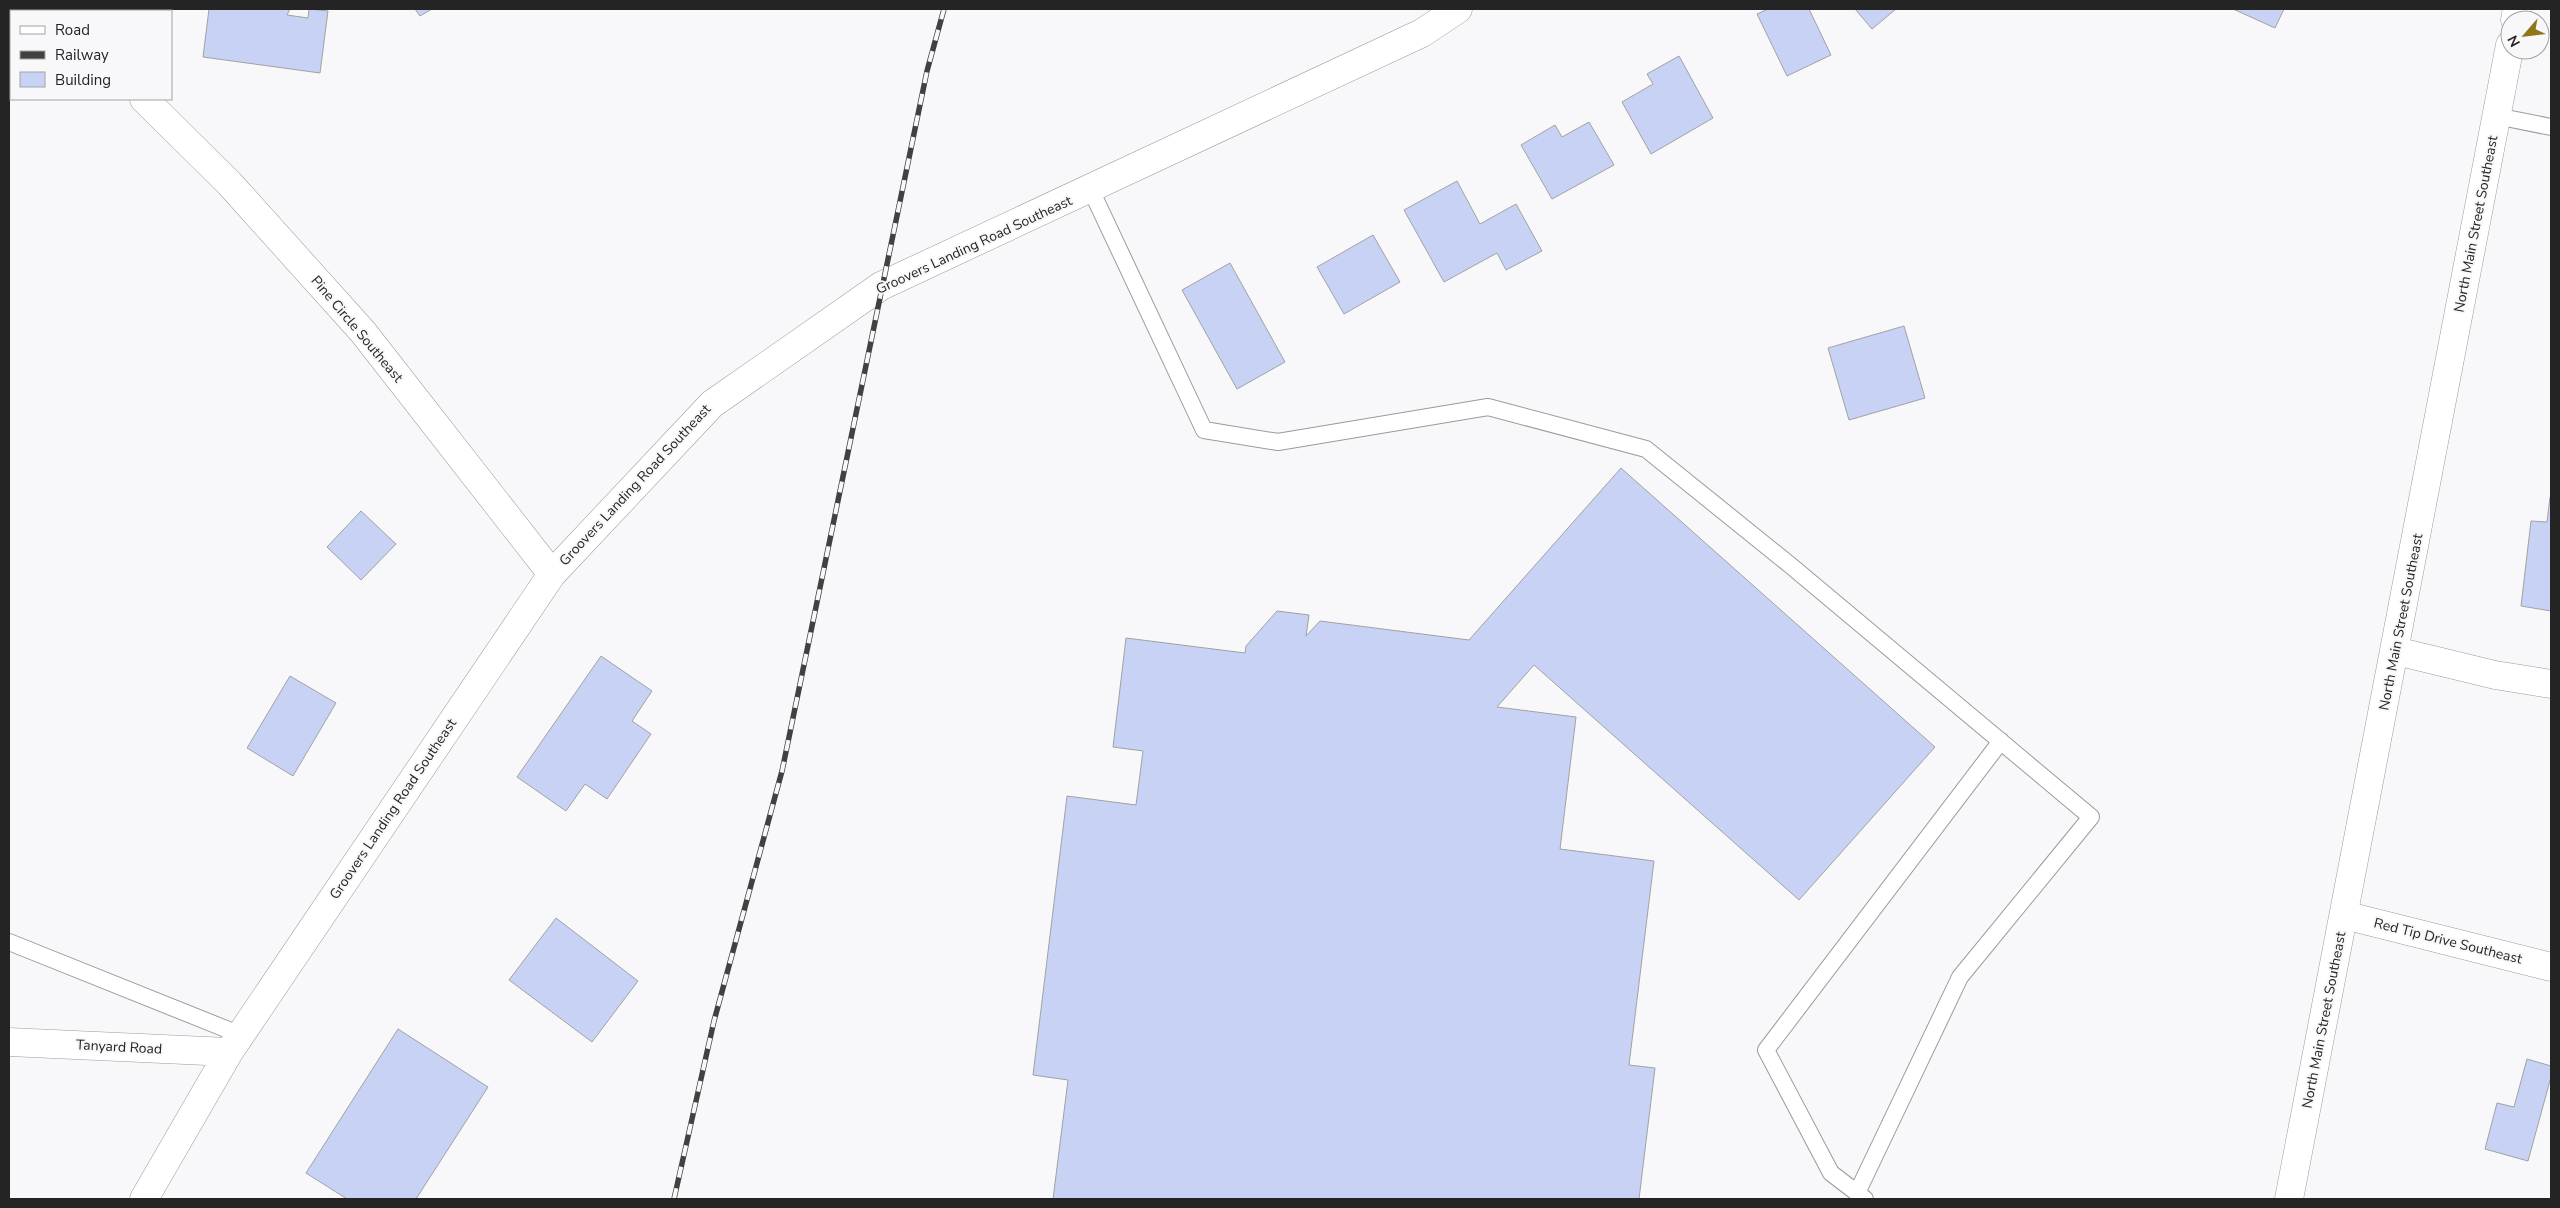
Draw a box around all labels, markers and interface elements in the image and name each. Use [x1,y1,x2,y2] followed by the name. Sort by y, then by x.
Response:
[10,10,172,100] legend
[2500,10,2550,60] north arrow
[55,20,90,40] text: Road
[2503,32,2525,50] text: N
[55,45,109,65] text: Railway
[55,70,111,90] text: Building
[2450,134,2502,314] street label: North Main Street Southeast
[873,191,1075,299] street label: Groovers Landing Road Southeast
[307,272,407,386] street label: Pine Circle Southeast
[555,400,715,570] street label: Groovers Landing Road Southeast
[2375,532,2427,712] street label: North Main Street Southeast
[325,715,461,903] street label: Groovers Landing Road Southeast
[2372,913,2524,969] street label: Red Tip Drive Southeast
[2298,930,2350,1110] street label: North Main Street Southeast
[75,1035,163,1059] street label: Tanyard Road

